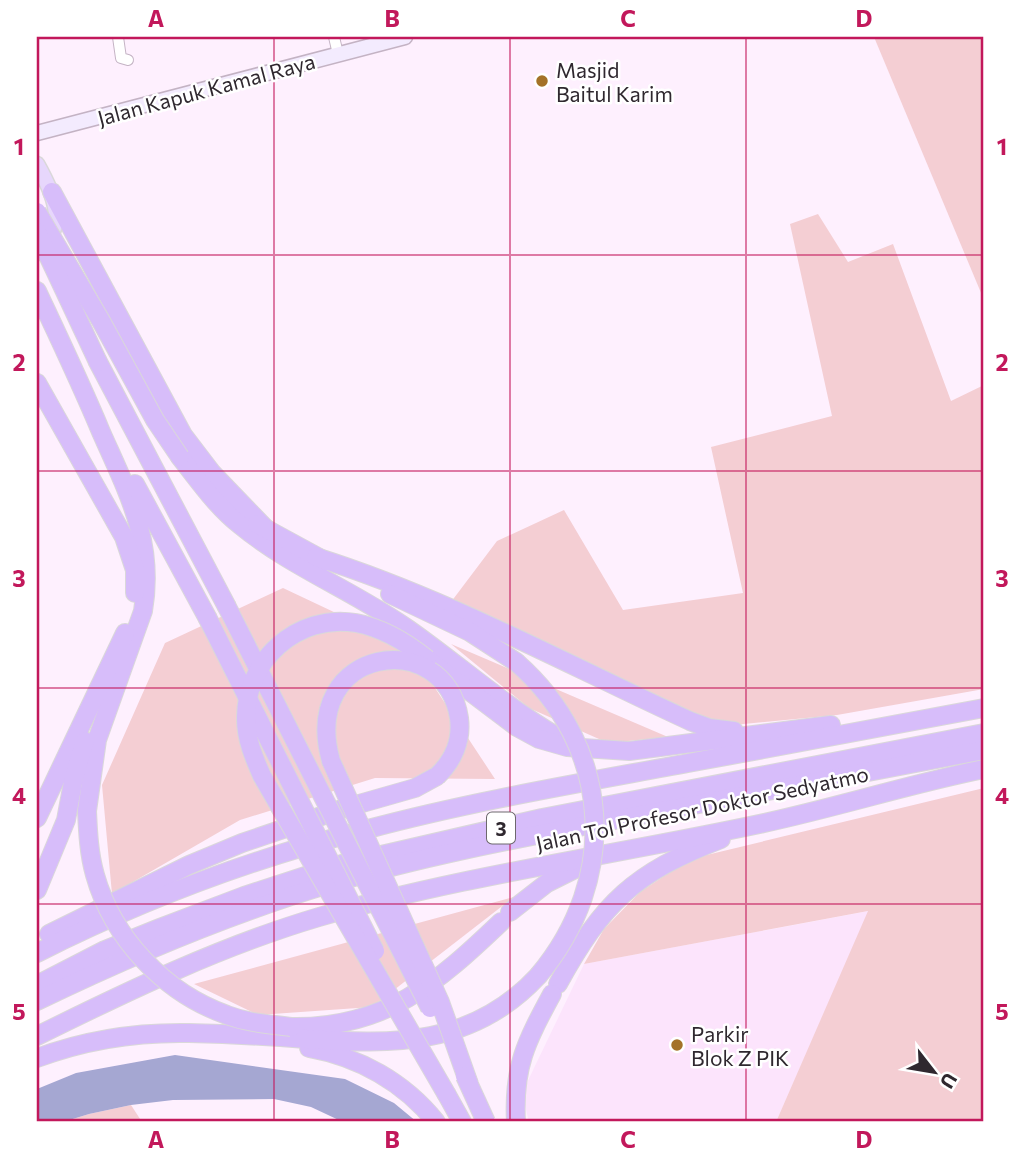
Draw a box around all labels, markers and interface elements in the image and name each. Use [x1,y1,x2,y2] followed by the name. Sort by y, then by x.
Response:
[148,4,165,32] text: A
[384,4,400,32] text: B
[620,4,636,32] text: C
[856,4,873,32] text: D
[94,48,318,130] street label: Jalan Kapuk Kamal Raya
[556,57,673,106] place label: Masjid Baitul Karim
[534,73,550,89] marker: Masjid Baitul Karim
[14,132,24,160] text: 1
[997,132,1007,160] text: 1
[12,348,26,376] text: 2
[995,348,1009,376] text: 2
[12,564,26,592] text: 3
[995,564,1009,592] text: 3
[533,760,871,856] street label: Jalan Tol Profesor Doktor Sedyatmo
[12,781,26,809] text: 4
[995,781,1009,809] text: 4
[487,813,515,844] road number: 3
[12,997,26,1025] text: 5
[995,997,1009,1025] text: 5
[691,1021,789,1070] place label: Parkir Blok Z PIK
[898,1036,968,1106] north arrow
[669,1037,685,1053] marker: Parkir Blok Z PIK
[936,1069,962,1093] text: U
[148,1125,165,1153] text: A
[384,1125,400,1153] text: B
[620,1125,636,1153] text: C
[856,1125,873,1153] text: D

